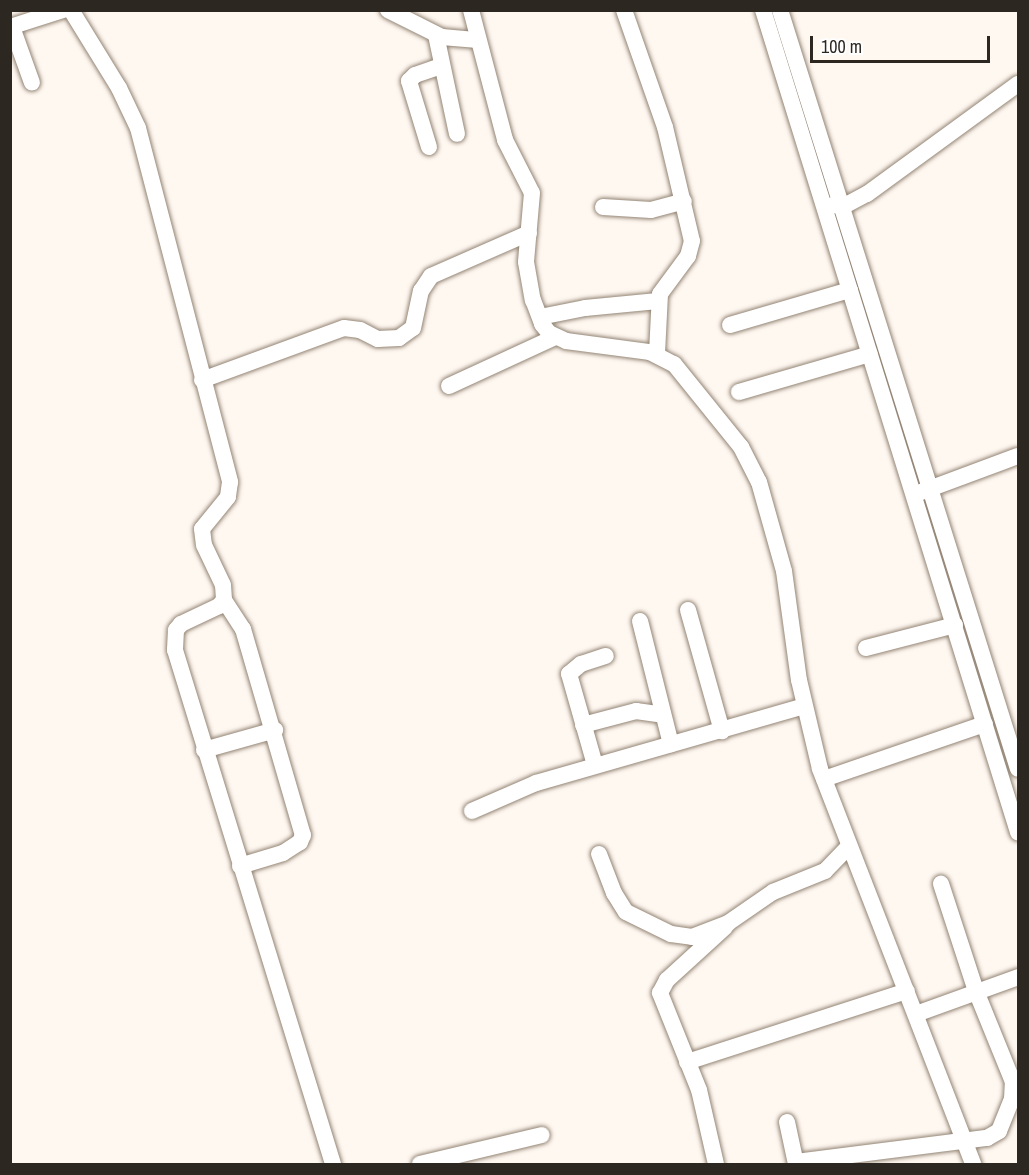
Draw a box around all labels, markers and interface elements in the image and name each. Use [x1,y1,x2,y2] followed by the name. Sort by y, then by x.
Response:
[813,24,993,62] scale bar
[821,34,862,59] text: 100 m

